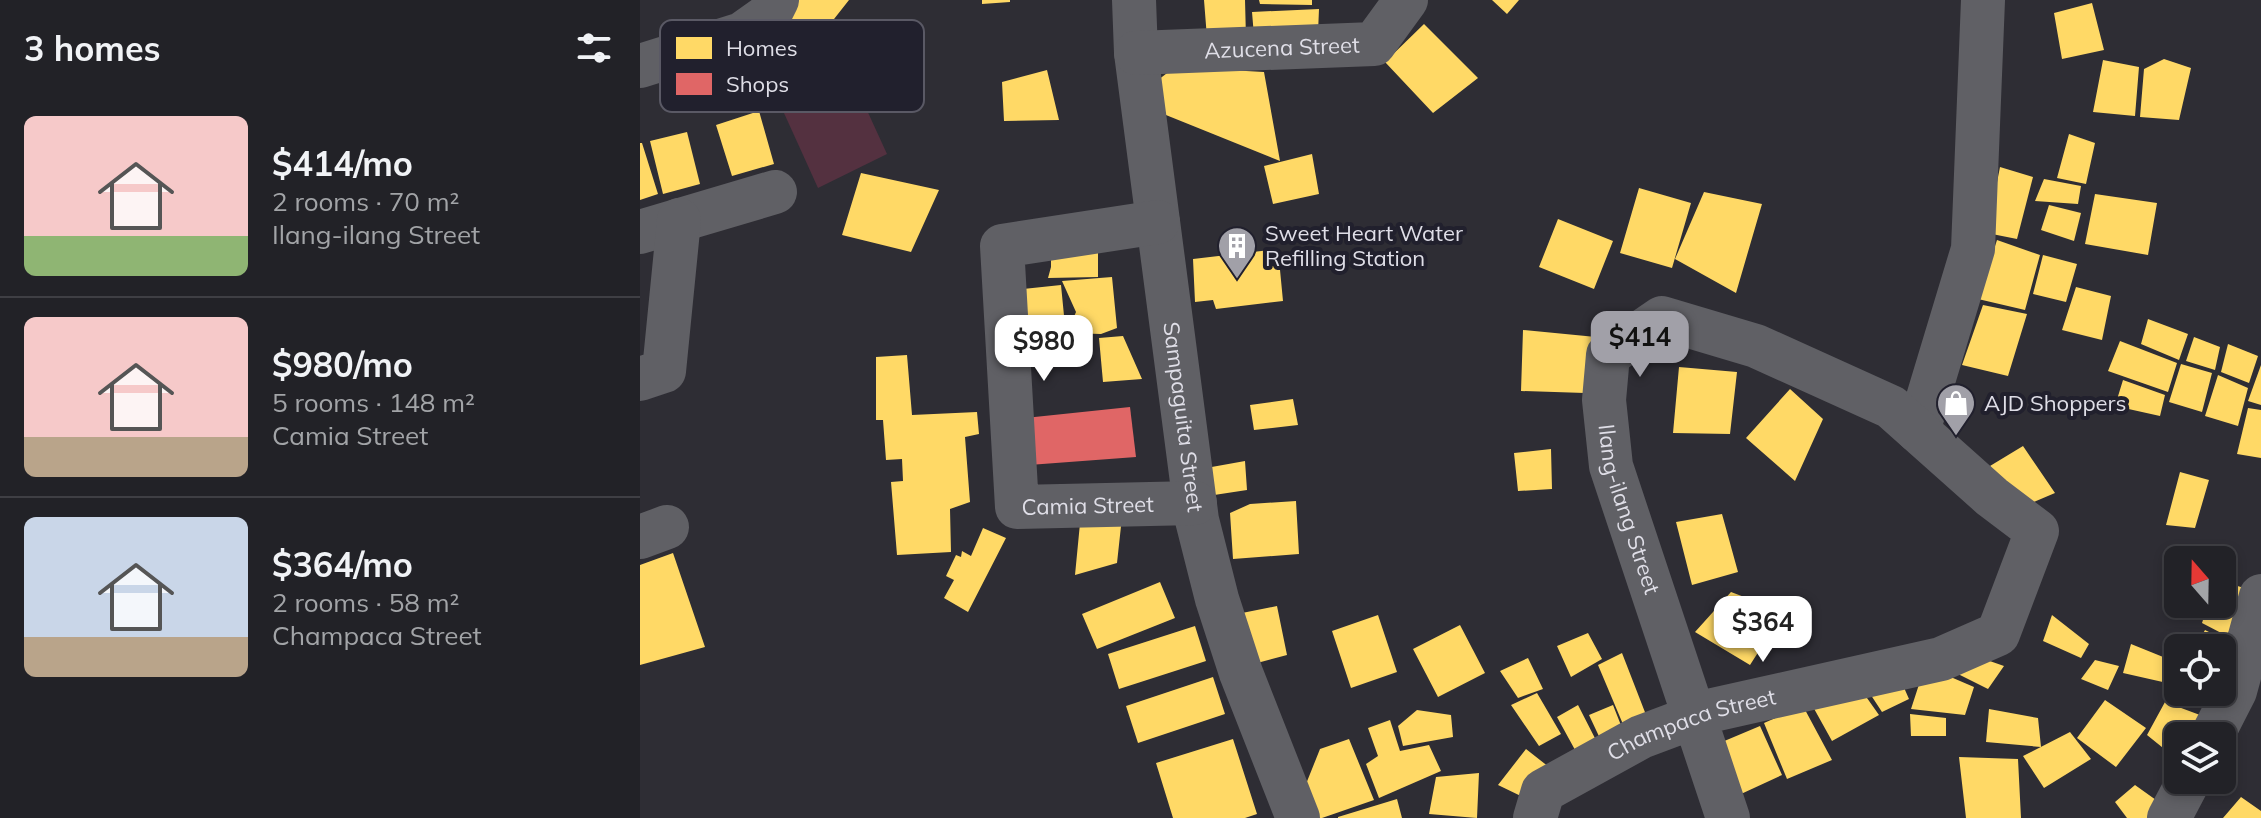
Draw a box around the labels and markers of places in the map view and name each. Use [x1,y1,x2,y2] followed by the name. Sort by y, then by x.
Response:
[1265,219,1463,272] place label: Sweet Heart Water Refilling Station
[1216,225,1258,280] building icon: Sweet Heart Water Refilling Station
[1593,311,1687,379] pin: $414
[997,315,1091,383] pin: $980
[1935,382,1977,437] shop icon: AJD Shoppers
[1984,389,2126,417] place label: AJD Shoppers
[1716,596,1810,664] pin: $364

